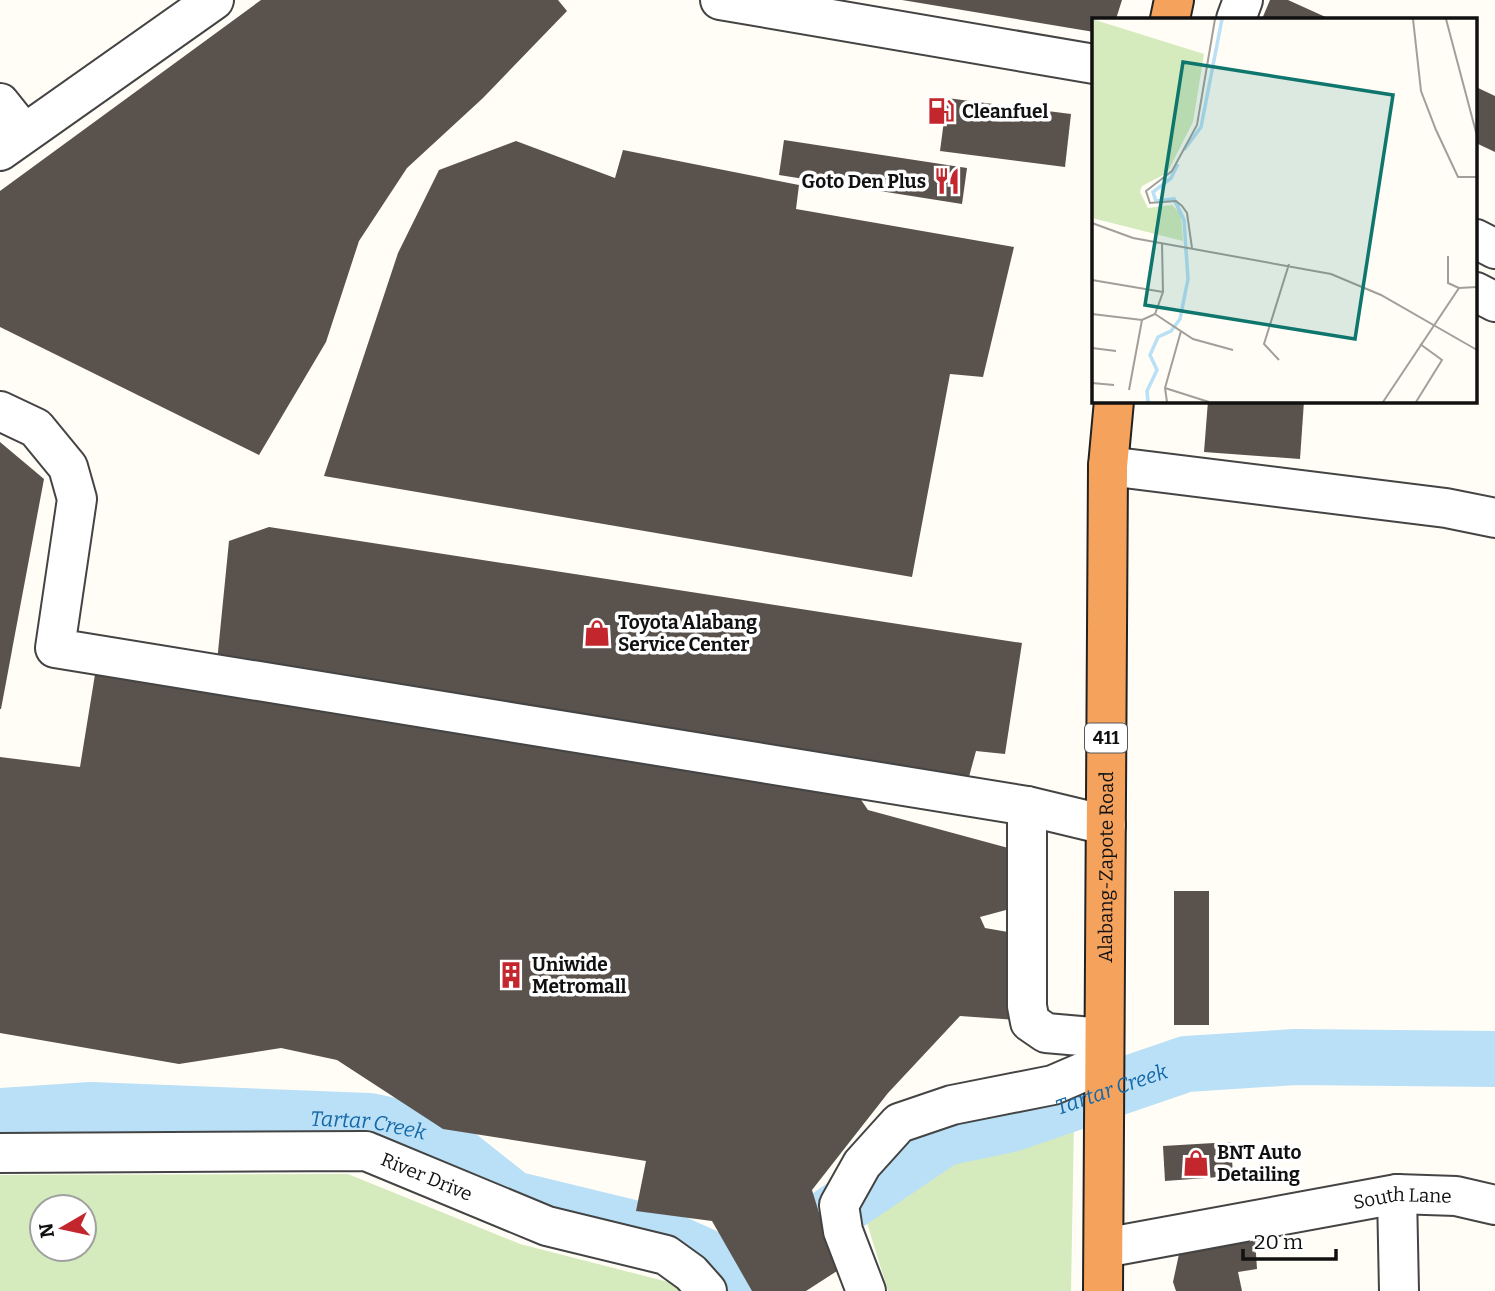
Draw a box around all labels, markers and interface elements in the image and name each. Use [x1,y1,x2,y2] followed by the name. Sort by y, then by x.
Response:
[1092,18,1478,402] inset map
[926,96,956,126] fuel station icon: Cleanfuel
[962,100,1049,123] place label: Cleanfuel
[932,166,962,196] restaurant icon: Goto Den Plus
[802,170,926,193] place label: Goto Den Plus
[618,611,757,656] place label: Toyota Alabang Service Center
[582,618,612,648] shop icon: Toyota Alabang Service Center
[1085,724,1127,752] road number: 411
[1093,771,1118,963] street label: Alabang-Zapote Road
[532,953,627,998] place label: Uniwide Metromall
[496,960,526,990] building icon: Uniwide Metromall
[1052,1058,1172,1121] water label: Tartar Creek
[310,1106,429,1146] water label: Tartar Creek
[1217,1141,1302,1186] place label: BNT Auto Detailing
[378,1147,476,1205] street label: River Drive
[1181,1148,1211,1178] shop icon: BNT Auto Detailing
[1351,1182,1452,1213] street label: South Lane
[28,1193,98,1263] north arrow
[1243,1218,1336,1262] scale bar
[34,1221,59,1240] text: N
[1254,1229,1303,1255] text: 20 m

